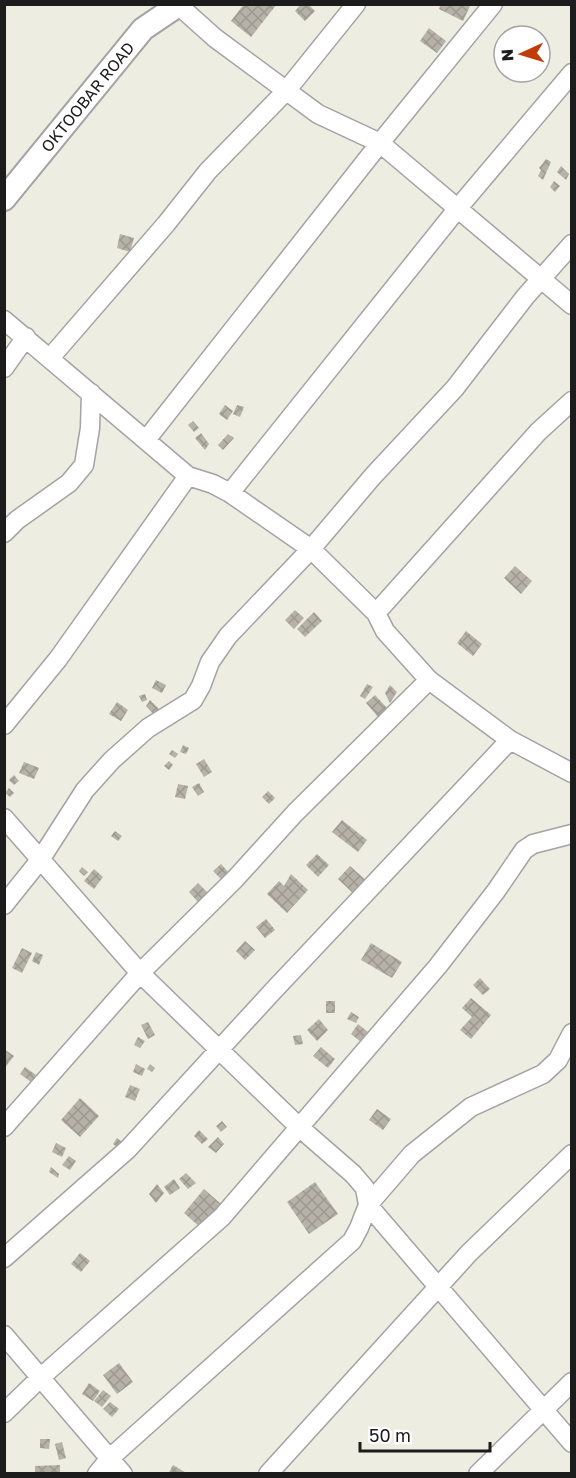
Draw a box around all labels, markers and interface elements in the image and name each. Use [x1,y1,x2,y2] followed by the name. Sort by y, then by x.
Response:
[492,24,552,84] north arrow
[37,38,139,156] street label: OKTOOBAR ROAD
[497,48,517,62] text: N
[360,1415,490,1453] scale bar
[369,1424,411,1446] text: 50 m

